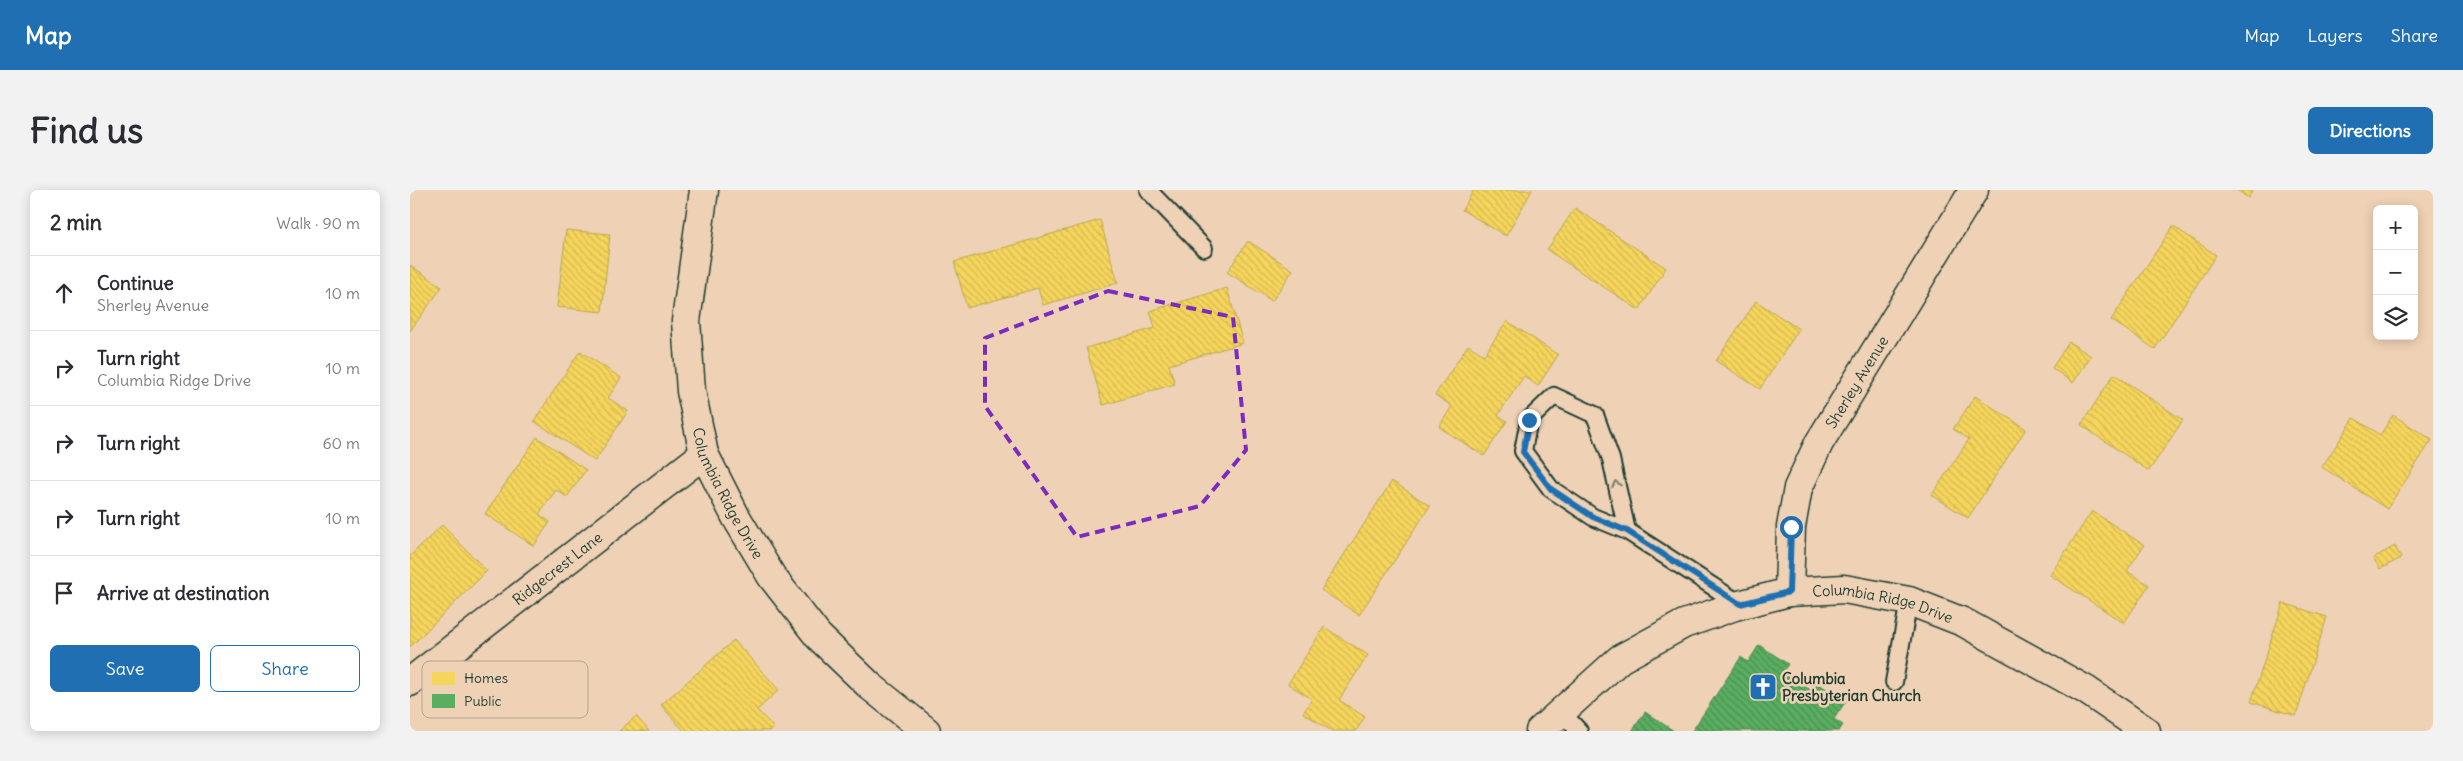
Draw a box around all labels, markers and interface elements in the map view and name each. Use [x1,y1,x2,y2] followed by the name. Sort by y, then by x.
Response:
[25,20,72,50] text: Map
[2244,24,2279,47] text: Map
[2307,24,2363,47] text: Layers
[2391,24,2438,47] text: Share
[2308,107,2433,154] button: Directions
[30,108,143,152] text: Find us
[2373,205,2418,340] map controls
[2373,205,2418,250] button: +
[50,209,102,236] text: 2 min
[276,213,360,233] text: Walk · 90 m
[2373,250,2418,295] button: −
[97,271,174,295] text: Continue
[50,279,78,307] icon: ahead
[325,283,360,303] text: 10 m
[97,295,209,315] text: Sherley Avenue
[2373,295,2418,340] button: layers
[1821,332,1892,432] street label: Sherley Avenue
[97,346,180,370] text: Turn right
[50,354,78,382] icon: right
[325,358,360,378] text: 10 m
[97,370,251,390] text: Columbia Ridge Drive
[1518,409,1541,432] route end
[689,426,768,562] street label: Columbia Ridge Drive
[50,429,78,457] icon: right
[97,431,180,455] text: Turn right
[322,433,360,453] text: 60 m
[1612,479,1622,488] one-way arrow
[50,504,78,532] icon: right
[97,506,180,530] text: Turn right
[325,508,360,528] text: 10 m
[1780,516,1803,539] route start
[508,527,606,609] street label: Ridgecrest Lane
[50,579,78,607] icon: arrive
[1812,579,1956,627] street label: Columbia Ridge Drive
[97,581,270,605] text: Arrive at destination
[50,645,200,692] button: Save
[210,645,360,692] button: Share
[422,661,588,718] legend
[464,669,508,687] text: Homes
[1782,669,1922,706] place label: Columbia Presbyterian Church
[1748,672,1778,702] church icon: Columbia Presbyterian Church
[464,692,502,710] text: Public

